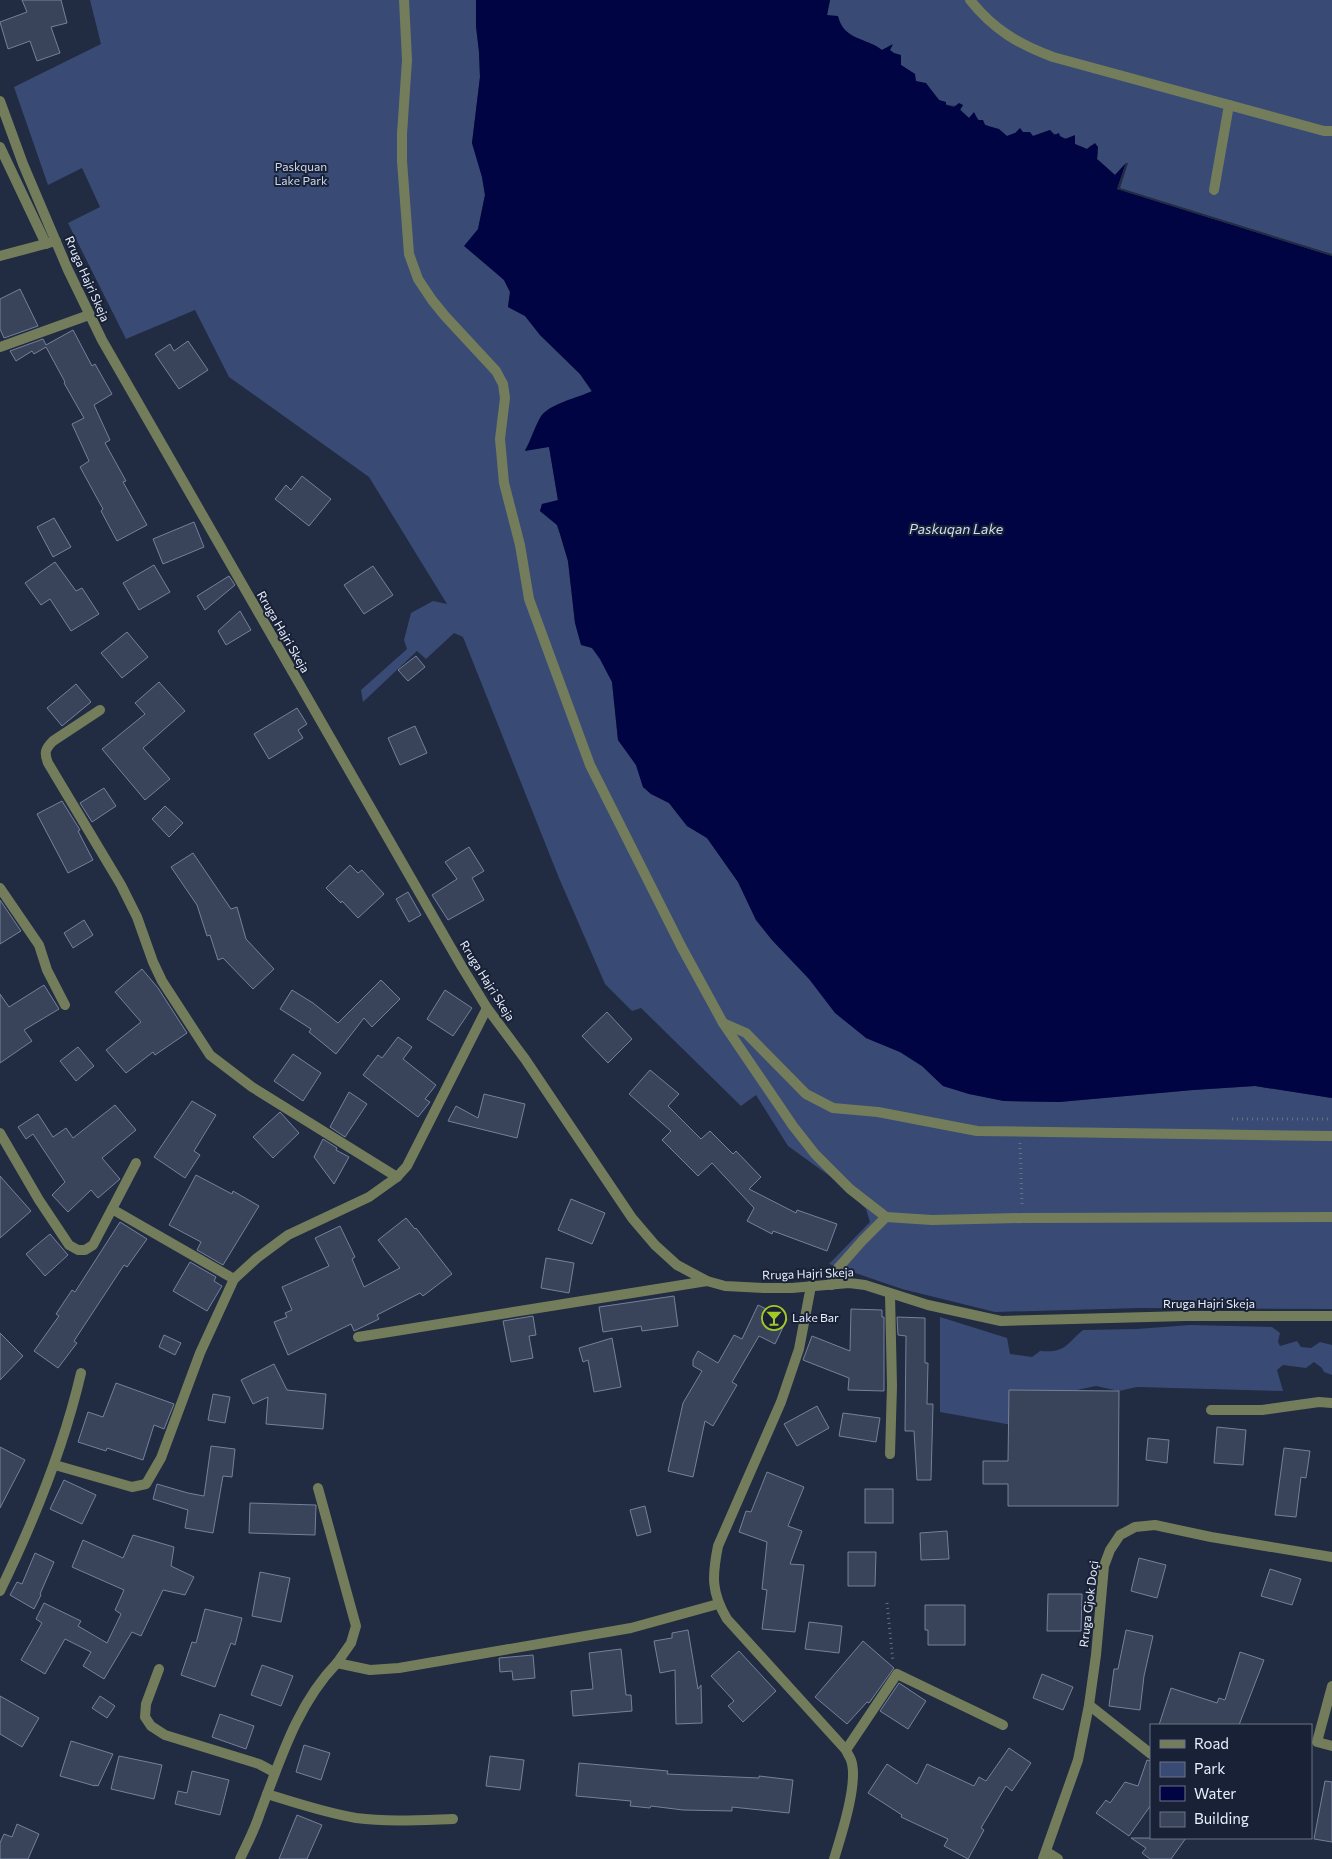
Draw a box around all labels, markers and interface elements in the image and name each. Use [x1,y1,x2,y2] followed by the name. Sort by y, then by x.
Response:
[274,159,328,187] park label: Paskquan Lake Park
[63,234,113,323] street label: Rruga Hajri Skeja
[909,520,1004,537] water label: Paskuqan Lake
[255,588,313,675] street label: Rruga Hajri Skeja
[458,938,518,1023] street label: Rruga Hajri Skeja
[762,1264,854,1282] street label: Rruga Hajri Skeja
[1163,1296,1255,1310] street label: Rruga Hajri Skeja
[761,1305,787,1331] bar icon: Lake Bar
[792,1310,839,1324] place label: Lake Bar
[1076,1560,1100,1648] street label: Rruga Gjok Doçi
[1150,1724,1312,1839] legend
[1194,1734,1229,1752] text: Road
[1194,1759,1225,1777] text: Park
[1194,1784,1236,1802] text: Water
[1194,1809,1249,1827] text: Building

